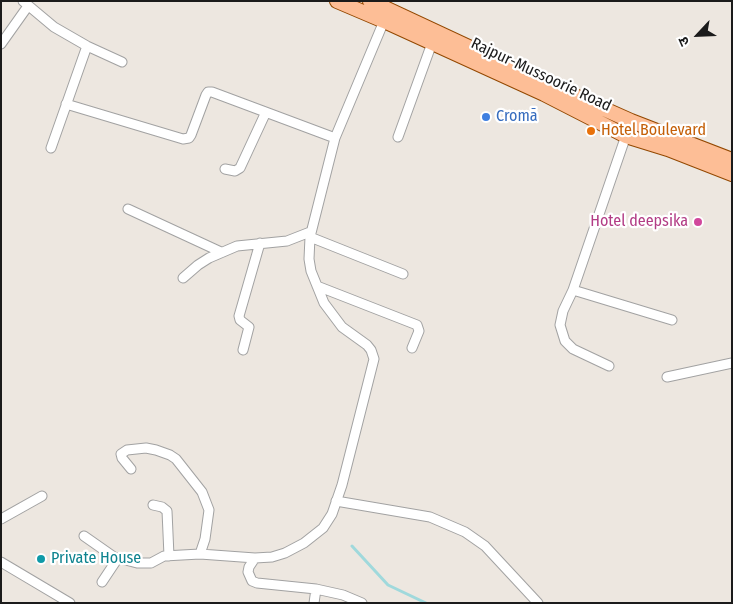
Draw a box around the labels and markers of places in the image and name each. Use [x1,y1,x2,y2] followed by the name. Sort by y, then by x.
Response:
[496,107,538,127] place label: Cromā
[480,111,492,123] marker: Cromā
[601,121,706,141] place label: Hotel Boulevard
[585,125,597,137] marker: Hotel Boulevard
[590,212,688,232] place label: Hotel deepsika
[692,216,704,228] marker: Hotel deepsika
[51,549,141,569] place label: Private House
[35,553,47,565] marker: Private House

